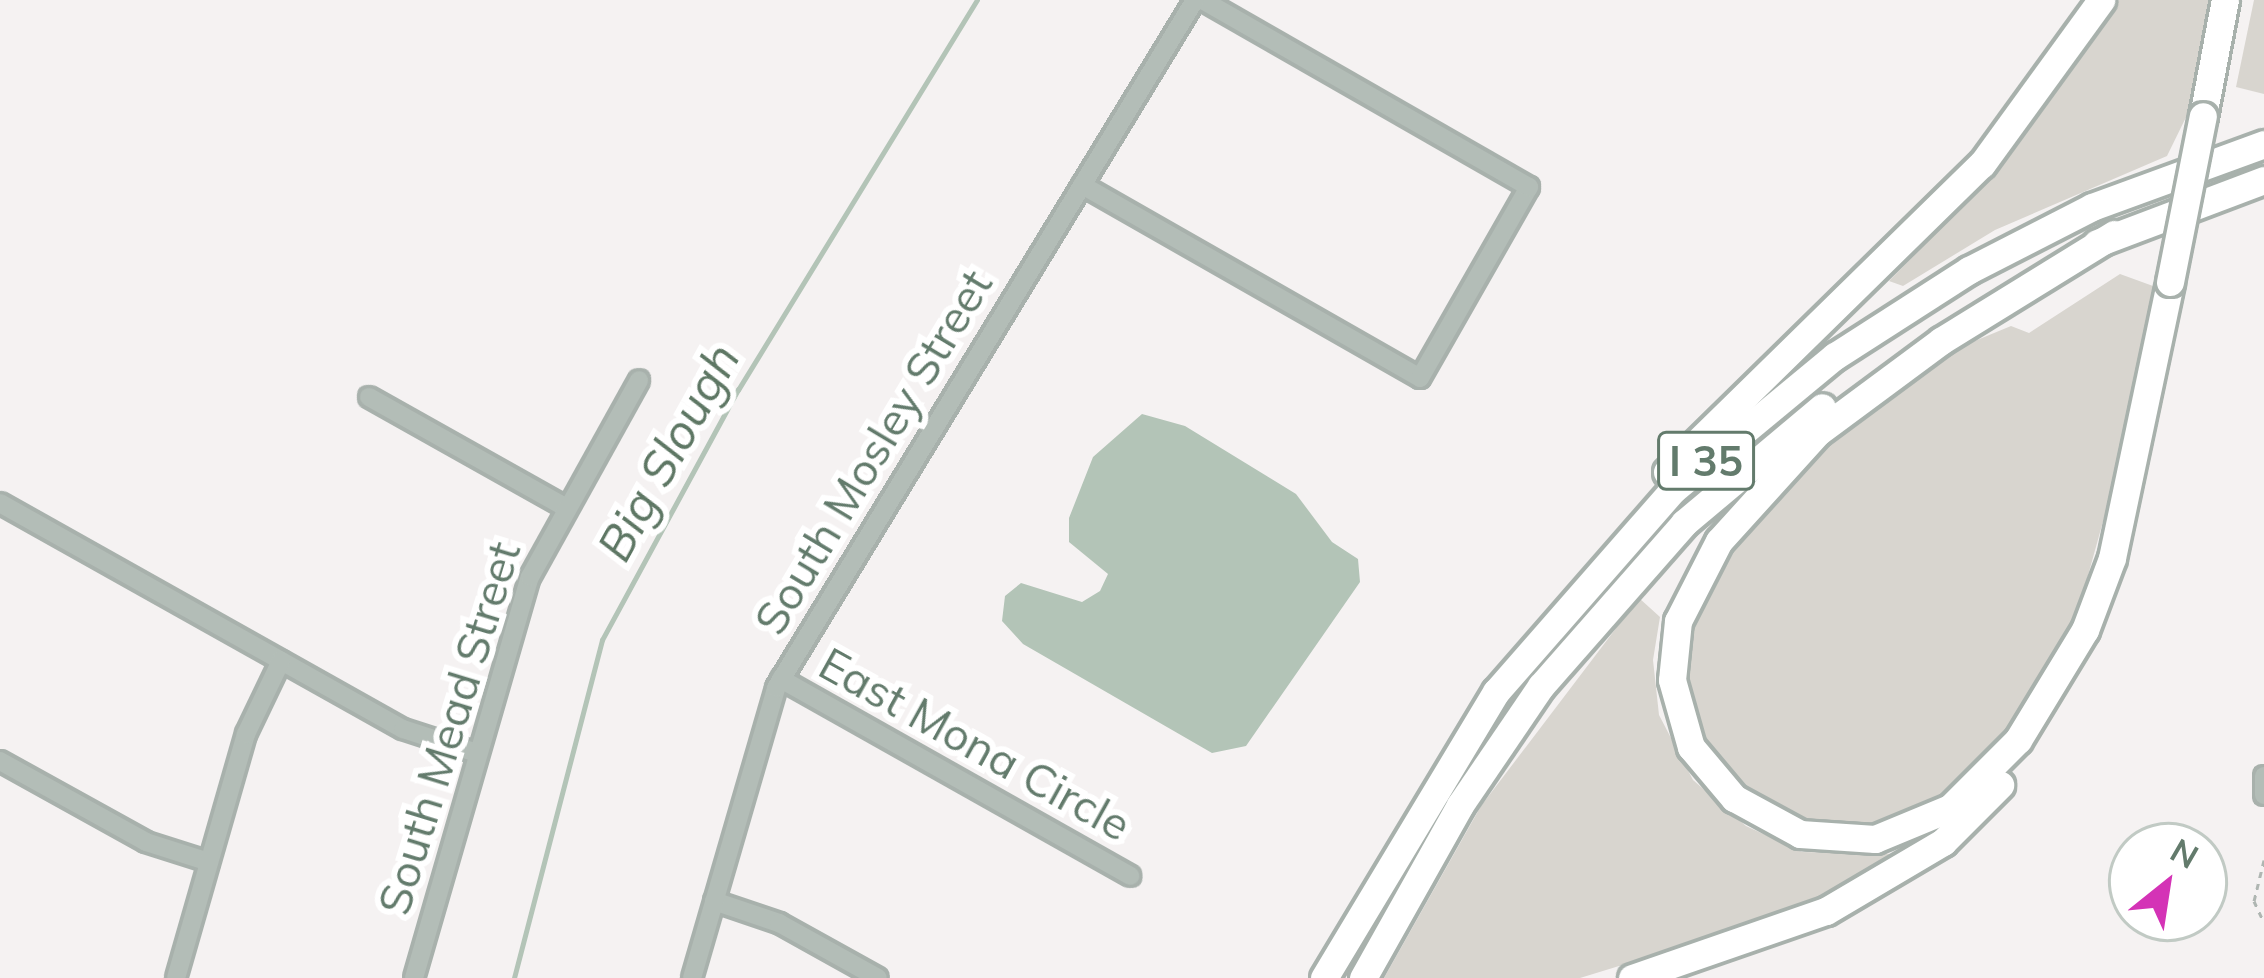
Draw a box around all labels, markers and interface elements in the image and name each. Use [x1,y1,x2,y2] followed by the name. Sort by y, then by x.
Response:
[743,260,1003,644] street label: South Mosley Street
[585,334,751,570] water label: Big Slough
[1655,425,1757,497] road number: I 35
[367,535,531,921] street label: South Mead Street
[810,636,1140,852] street label: East Mona Circle
[2108,822,2228,942] north arrow
[2164,829,2206,877] text: N

